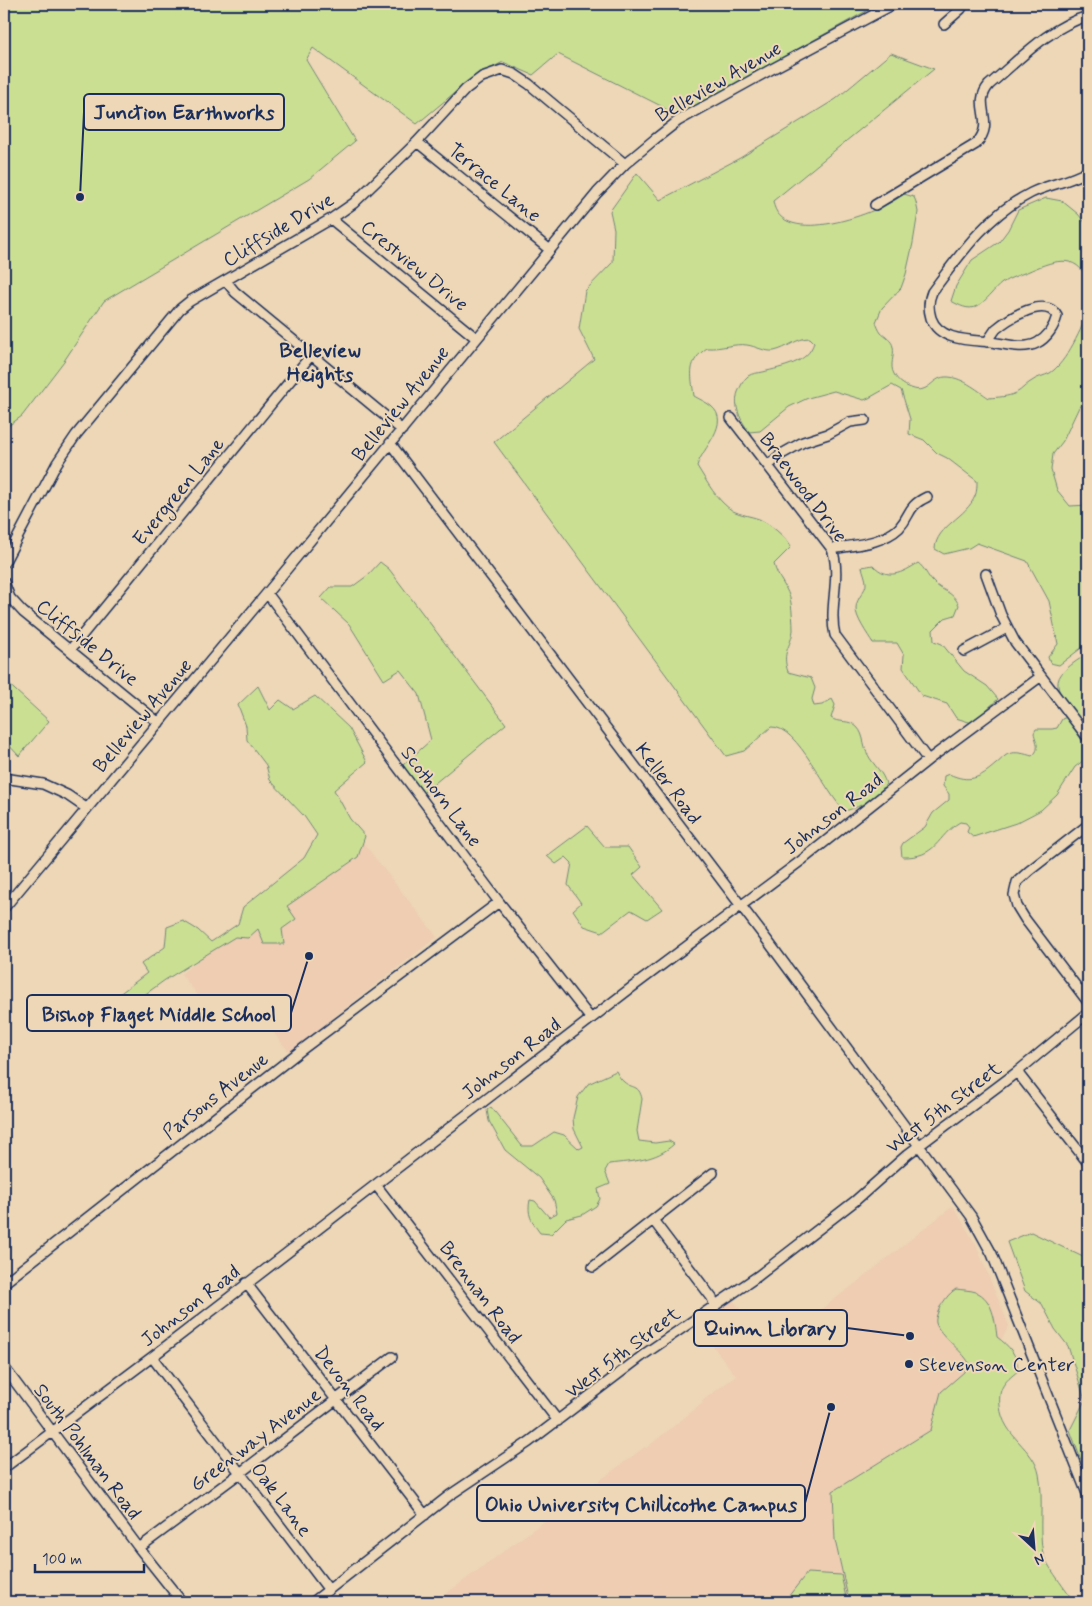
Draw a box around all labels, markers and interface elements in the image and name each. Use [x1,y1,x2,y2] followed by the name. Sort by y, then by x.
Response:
[651,35,787,129] street label: Belleview Avenue
[84,94,284,130] callout: Junction Earthworks
[93,99,275,127] text: Junction Earthworks
[442,137,546,229] street label: Terrace Lane
[218,186,339,274] street label: Cliffside Drive
[354,214,474,318] street label: Crestview Drive
[279,337,361,389] district label: Belleview Heights
[346,340,456,468] street label: Belleview Avenue
[752,427,853,549] street label: Braewood Drive
[127,432,232,552] street label: Evergreen Lane
[30,593,144,693] street label: Cliffside Drive
[87,653,199,779] street label: Belleview Avenue
[628,737,707,830] street label: Keller Road
[394,741,488,853] street label: Scothorn Lane
[779,767,889,862] street label: Johnson Road
[27,995,291,1031] callout: Bishop Flaget Middle School
[42,1001,276,1029] text: Bishop Flaget Middle School
[457,1012,567,1107] street label: Johnson Road
[157,1046,275,1146] street label: Parsons Avenue
[881,1056,1007,1160] street label: West 5th Street
[432,1236,527,1350] street label: Brennan Road
[136,1259,246,1354] street label: Johnson Road
[560,1301,686,1405] street label: West 5th Street
[694,1310,847,1346] callout: Quinn Library
[704,1315,837,1343] text: Quinn Library
[307,1341,391,1437] street label: Devon Road
[919,1352,1075,1379] place label: Stevenson Center
[903,1358,915,1370] marker: Stevenson Center
[27,1378,147,1526] street label: South Pohlman Road
[185,1382,327,1498] street label: Greenway Avenue
[244,1457,318,1543] street label: Oak Lane
[477,1485,805,1521] callout: Ohio University Chillicothe Campus
[485,1491,798,1519] text: Ohio University Chillicothe Campus
[1010,1524,1060,1574] north arrow
[35,1541,144,1573] scale bar
[1031,1549,1047,1569] text: N
[42,1550,82,1570] text: 100 m

